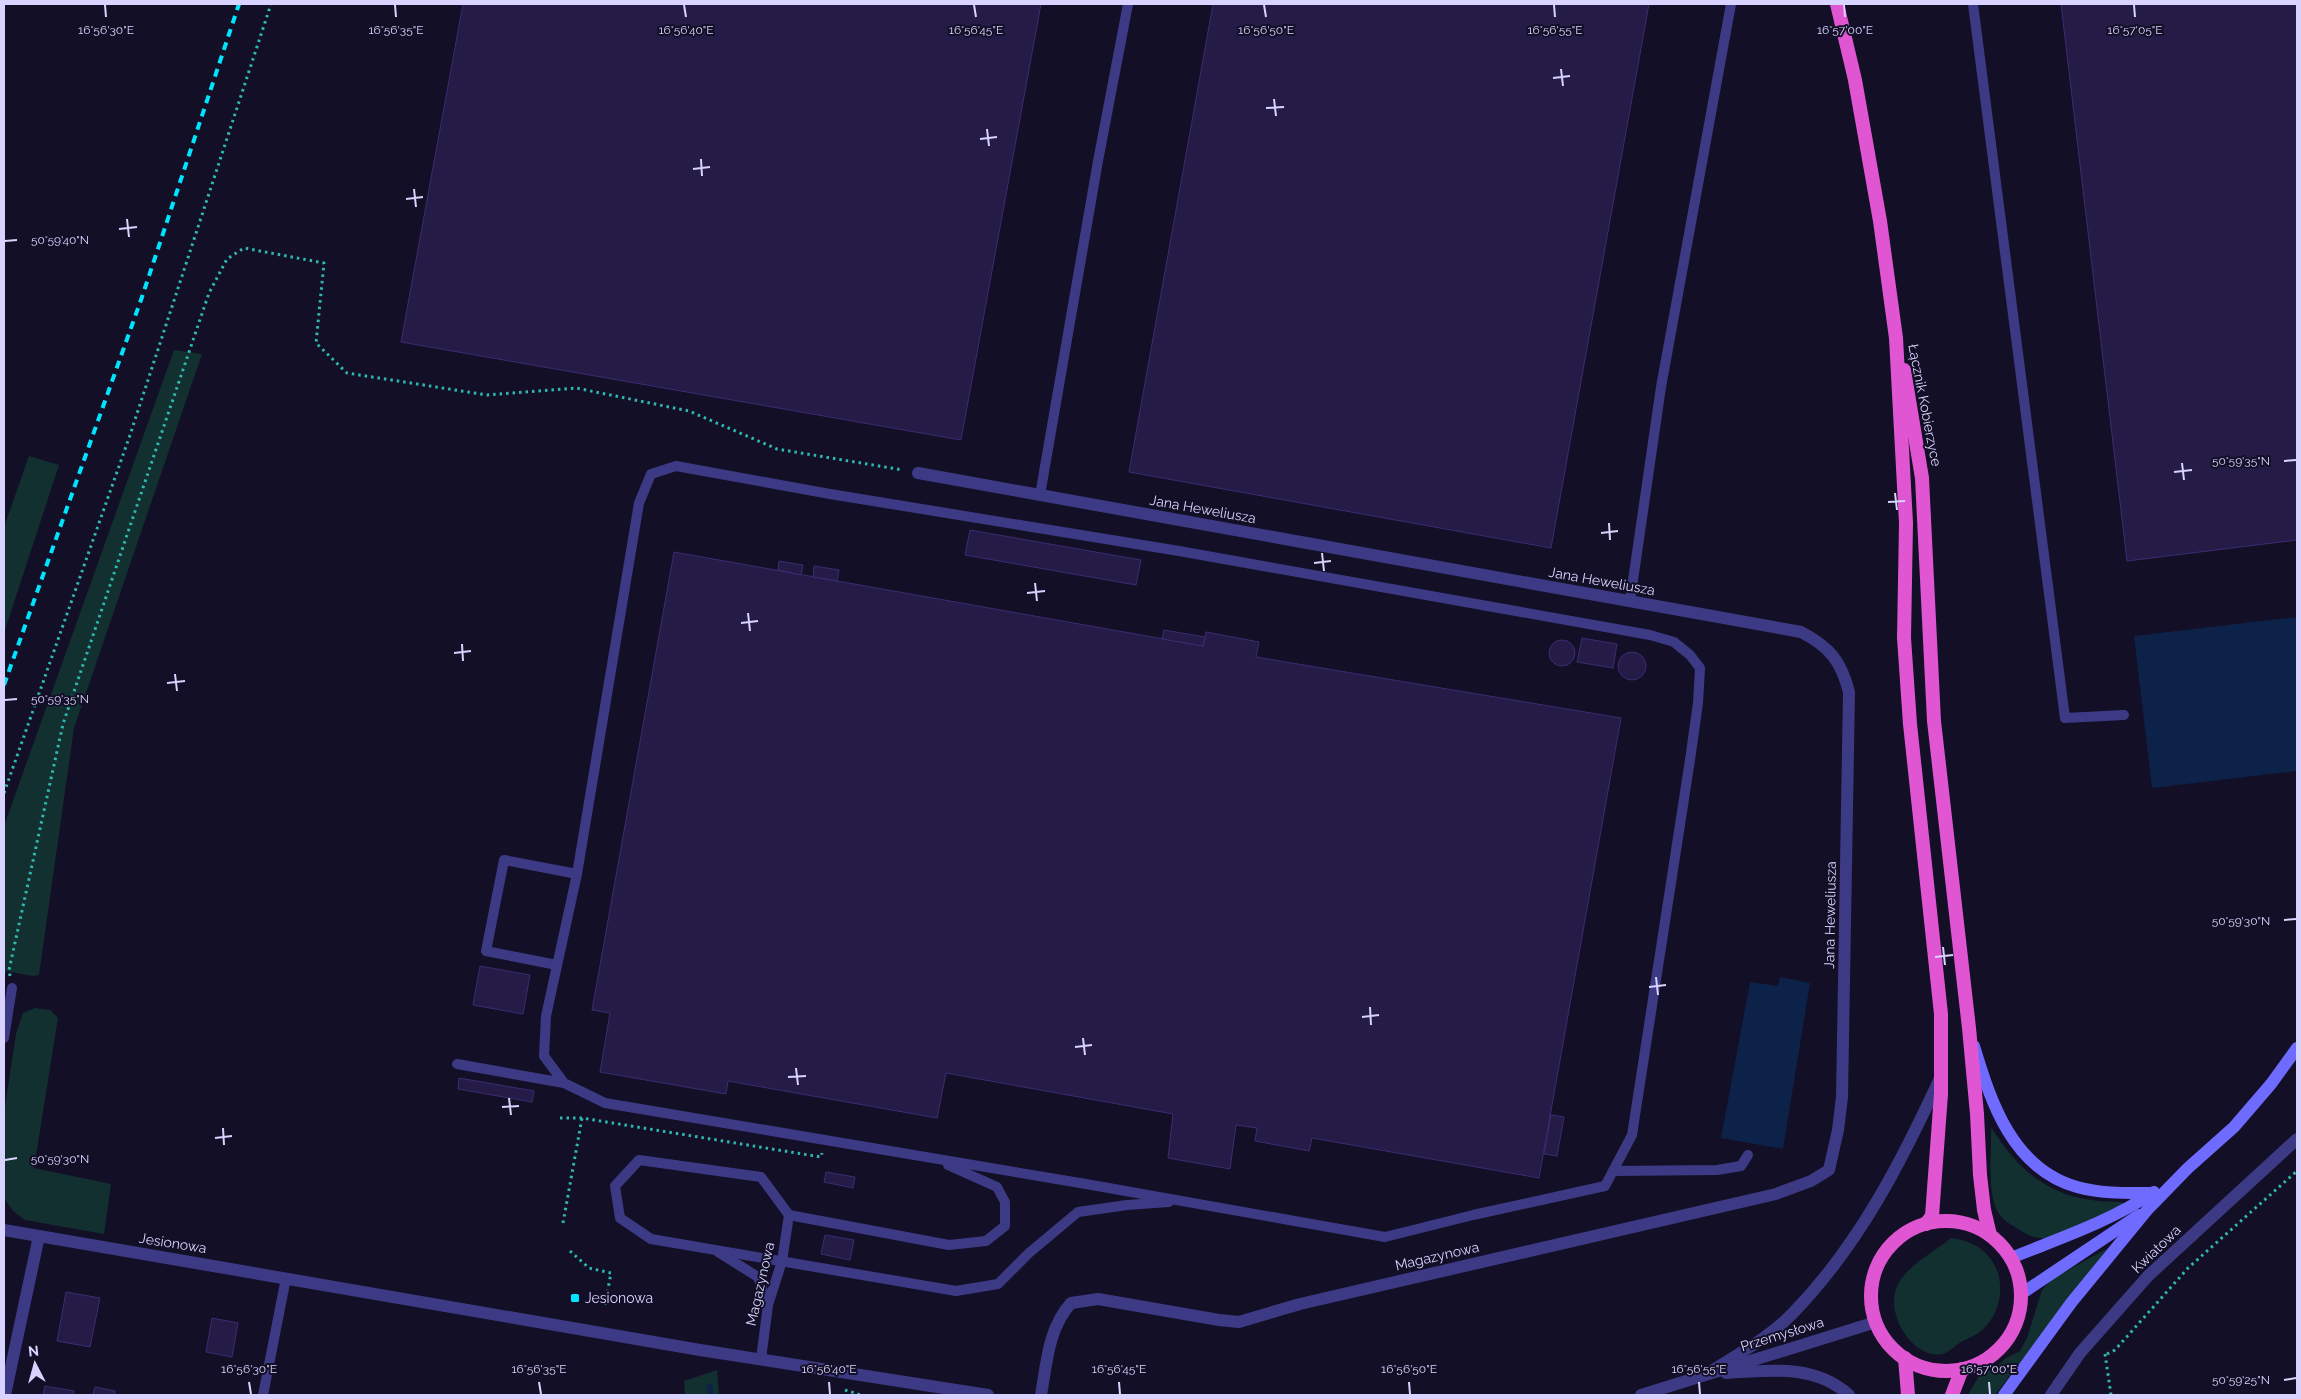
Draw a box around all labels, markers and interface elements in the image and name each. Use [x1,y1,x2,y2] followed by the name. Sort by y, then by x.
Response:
[78,23,134,37] text: 16°56'30"E
[368,23,424,37] text: 16°56'35"E
[658,23,714,37] text: 16°56'40"E
[949,23,1003,37] text: 16°56'45"E
[1238,23,1294,37] text: 16°56'50"E
[1527,23,1583,37] text: 16°56'55"E
[1817,23,1873,37] text: 16°57'00"E
[2107,23,2163,37] text: 16°57'05"E
[31,233,89,247] text: 50°59'40"N
[1905,342,1945,468] street label: Łącznik Kobierzyce
[2212,454,2270,468] text: 50°59'35"N
[1149,492,1257,526] street label: Jana Heweliusza
[1548,564,1656,598] street label: Jana Heweliusza
[31,692,89,706] text: 50°59'35"N
[1821,861,1839,969] street label: Jana Heweliusza
[2212,914,2270,928] text: 50°59'30"N
[31,1152,89,1166] text: 50°59'30"N
[2128,1222,2184,1276] street label: Kwiatowa
[138,1230,208,1256] street label: Jesionowa
[1393,1239,1481,1273] street label: Magazynowa
[743,1240,777,1328] street label: Magazynowa
[585,1290,653,1306] place label: Jesionowa
[569,1292,581,1304] marker: Jesionowa
[1738,1314,1826,1354] street label: Przemysłowa
[10,1339,60,1389] north arrow
[27,1343,40,1360] text: N
[221,1362,277,1376] text: 16°56'30"E
[511,1362,567,1376] text: 16°56'35"E
[801,1362,857,1376] text: 16°56'40"E
[1092,1362,1146,1376] text: 16°56'45"E
[1381,1362,1437,1376] text: 16°56'50"E
[1671,1362,1727,1376] text: 16°56'55"E
[1961,1362,2017,1376] text: 16°57'00"E
[2212,1373,2270,1387] text: 50°59'25"N

